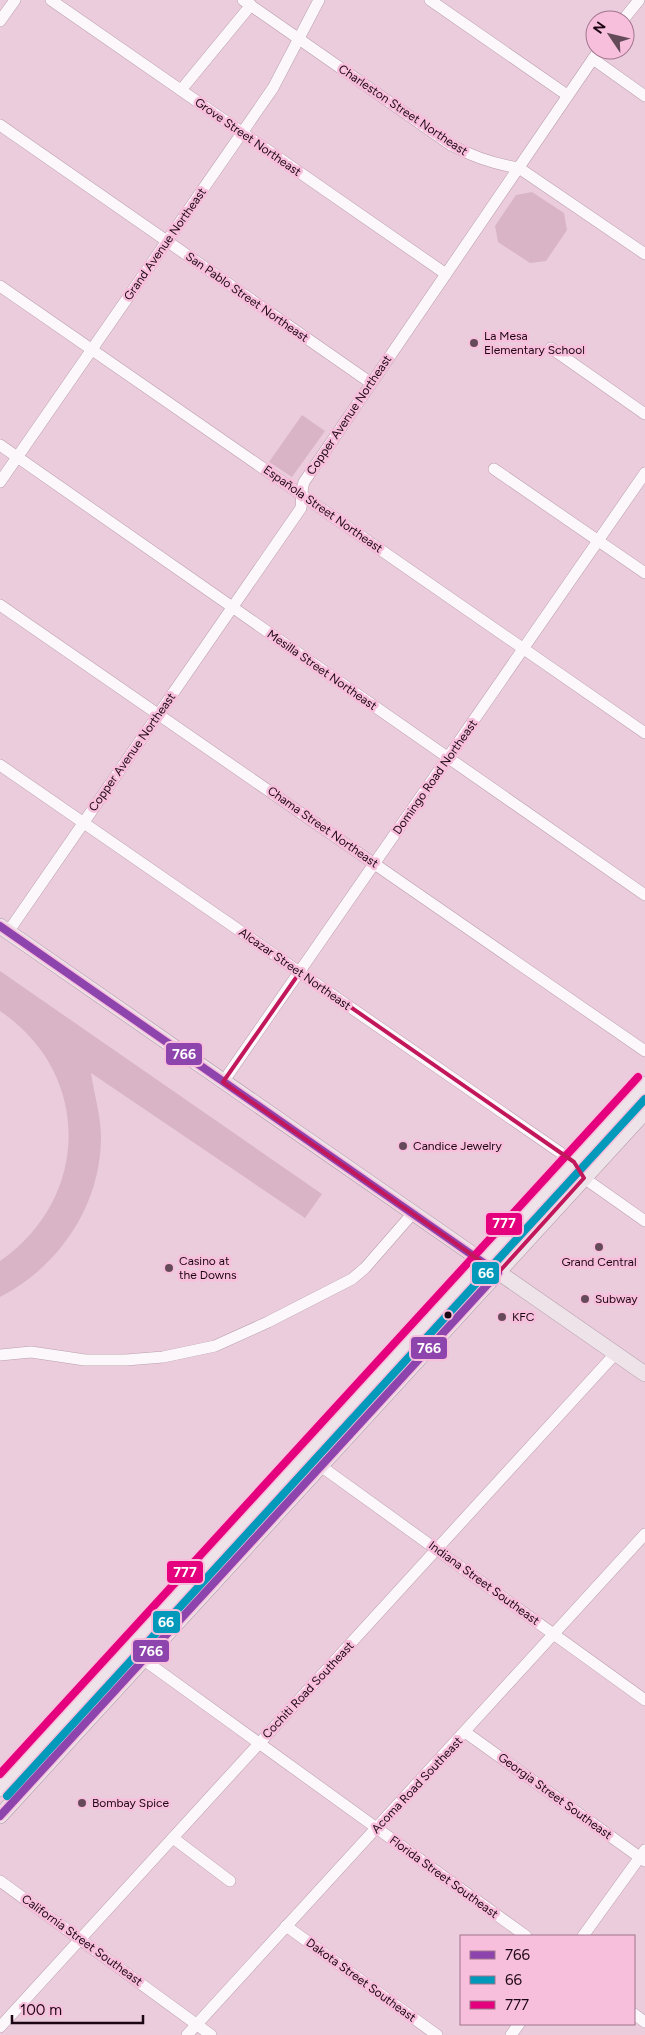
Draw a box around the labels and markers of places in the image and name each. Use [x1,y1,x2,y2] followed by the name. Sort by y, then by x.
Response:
[484,329,585,357] place label: La Mesa Elementary School
[468,337,480,349] marker: La Mesa Elementary School
[413,1139,502,1153] place label: Candice Jewelry
[397,1140,409,1152] marker: Candice Jewelry
[593,1241,605,1253] marker: Grand Central
[179,1254,237,1282] place label: Casino at the Downs
[561,1255,637,1269] place label: Grand Central
[163,1262,175,1274] marker: Casino at the Downs
[595,1292,638,1306] place label: Subway
[579,1293,591,1305] marker: Subway
[443,1310,453,1320] unlabelled marker
[512,1310,535,1324] place label: KFC
[496,1311,508,1323] marker: KFC
[92,1796,170,1810] place label: Bombay Spice
[76,1797,88,1809] marker: Bombay Spice

